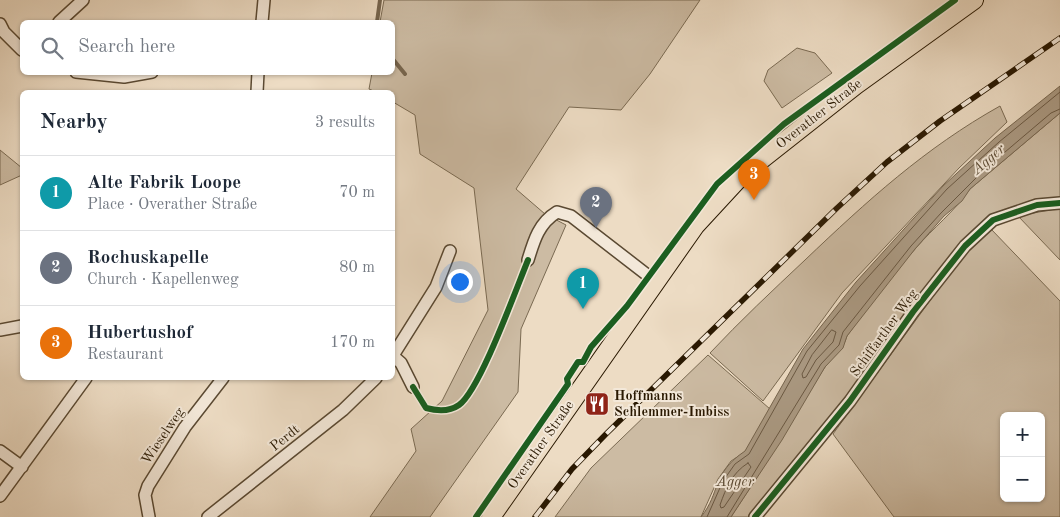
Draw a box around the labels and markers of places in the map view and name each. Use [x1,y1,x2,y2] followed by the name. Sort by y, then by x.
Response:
[738,159,770,200] pin: 3
[580,187,612,228] pin: 2
[567,268,599,309] pin: 1
[614,389,729,419] place label: Hoffmanns Schlemmer-Imbiss
[584,391,610,417] restaurant icon: Hoffmanns Schlemmer-Imbiss

